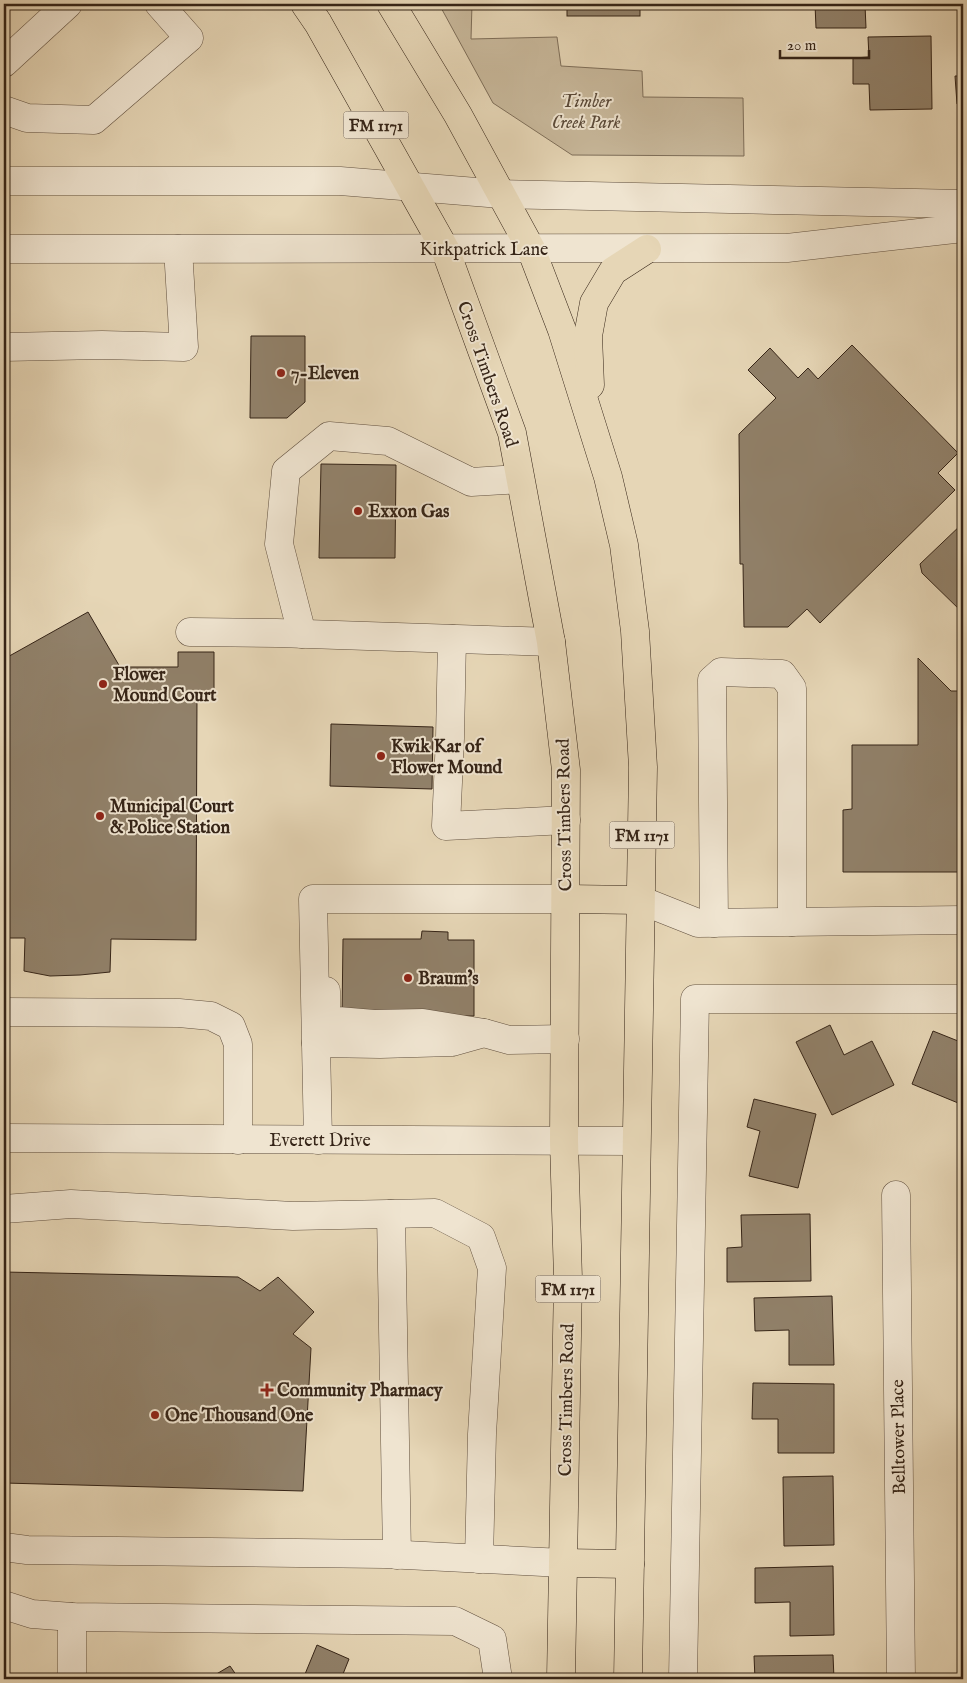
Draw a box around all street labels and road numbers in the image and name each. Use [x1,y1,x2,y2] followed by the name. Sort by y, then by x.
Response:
[344,112,408,138] road number: FM 1171
[420,239,548,262] street label: Kirkpatrick Lane
[451,298,522,451] street label: Cross Timbers Road
[553,738,578,892] street label: Cross Timbers Road
[610,822,674,848] road number: FM 1171
[269,1130,371,1153] street label: Everett Drive
[536,1276,600,1302] road number: FM 1171
[555,1323,580,1477] street label: Cross Timbers Road
[887,1379,912,1495] street label: Belltower Place

